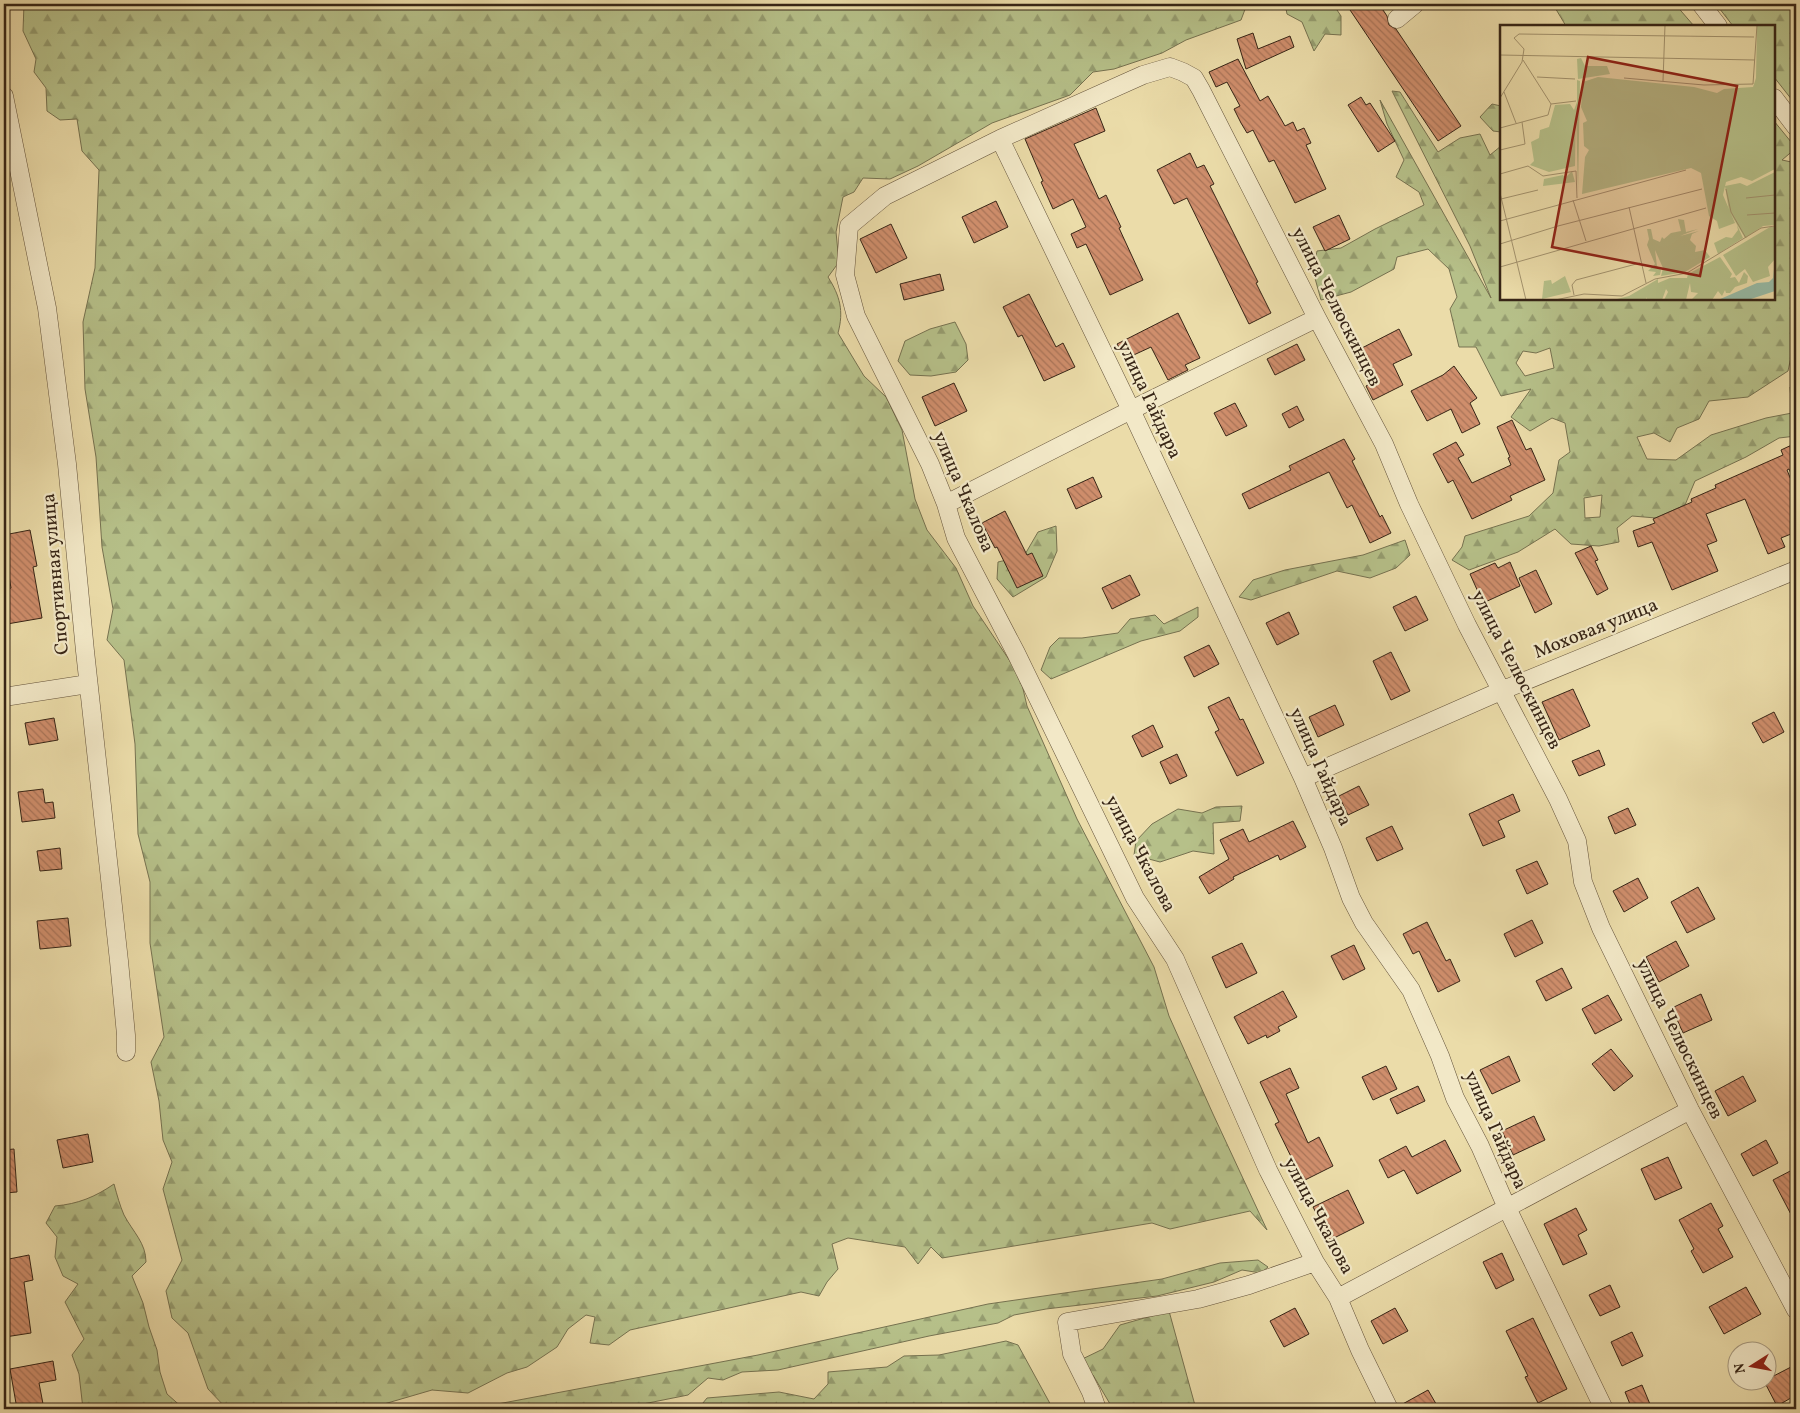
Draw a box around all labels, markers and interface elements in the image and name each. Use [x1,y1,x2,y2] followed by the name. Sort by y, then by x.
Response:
[1500,25,1775,300] inset map
[1284,223,1388,391] street label: улица Челюскинцев
[1110,337,1188,463] street label: улица Гайдара
[926,427,1000,557] street label: улица Чкалова
[36,492,76,656] street label: Спортивная улица
[1464,586,1568,754] street label: улица Челюскинцев
[1530,592,1662,666] street label: Моховая улица
[1282,704,1358,830] street label: улица Гайдара
[1098,791,1182,917] street label: улица Чкалова
[1629,954,1729,1124] street label: улица Челюскинцев
[1457,1067,1533,1193] street label: улица Гайдара
[1276,1153,1360,1279] street label: улица Чкалова
[1728,1340,1778,1390] north arrow
[1730,1361,1751,1375] text: N

